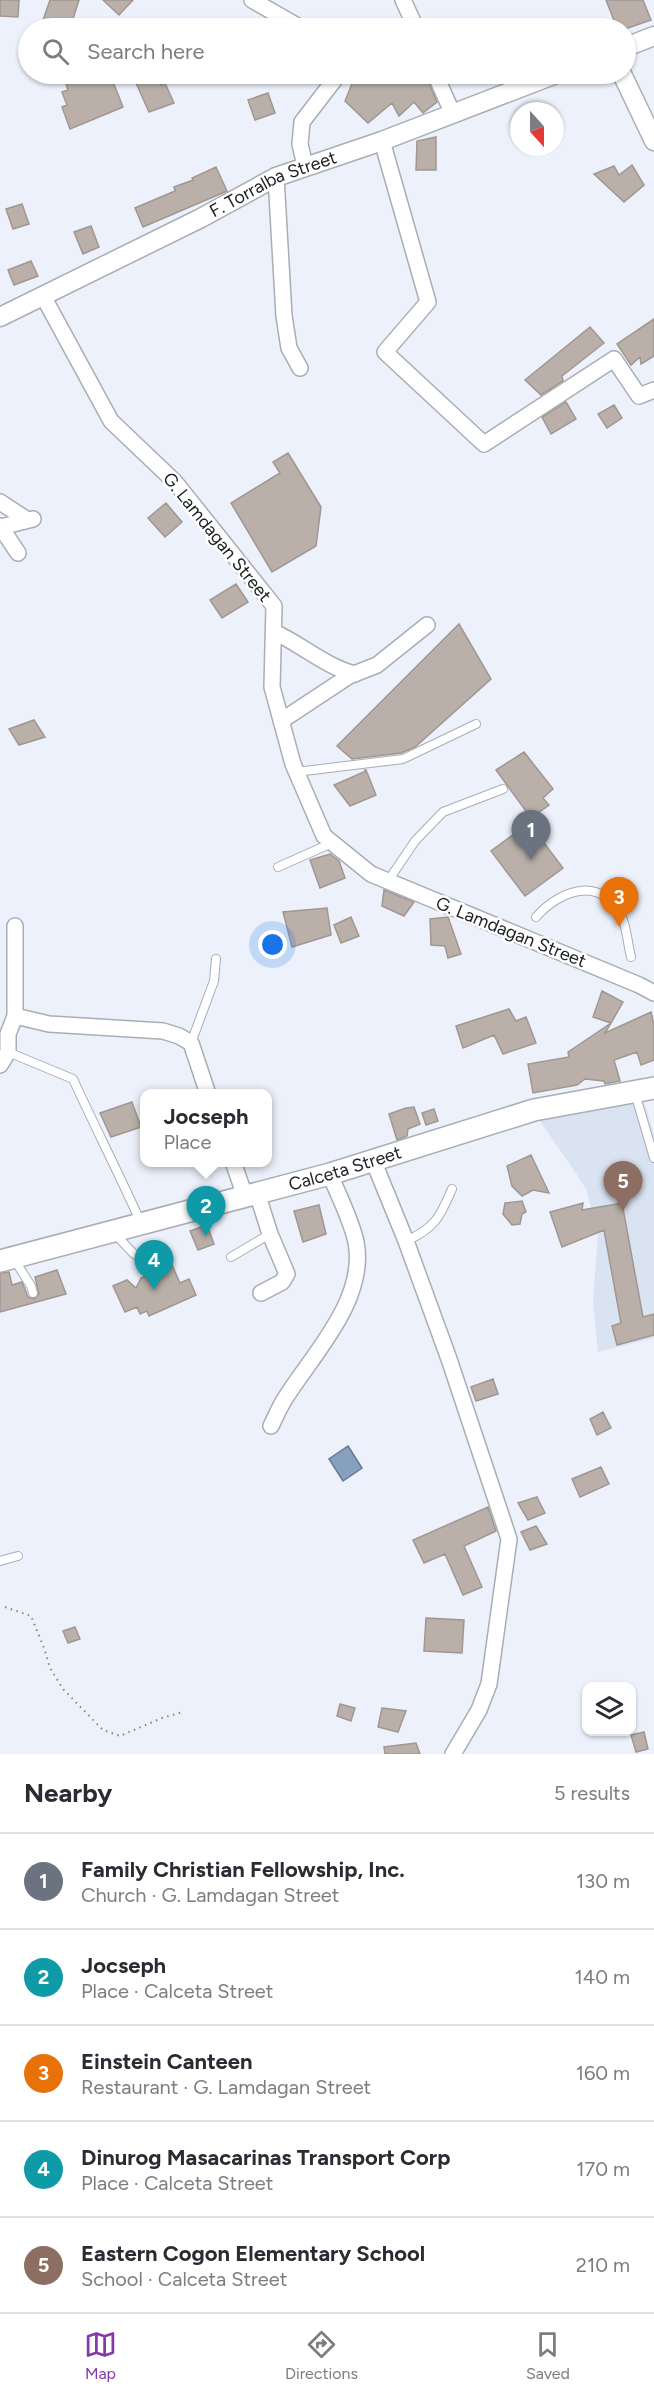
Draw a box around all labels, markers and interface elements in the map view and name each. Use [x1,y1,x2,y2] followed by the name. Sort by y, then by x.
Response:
[18,18,636,84] search box
[39,35,72,68] icon: search
[87,38,205,65] text: Search here
[510,102,564,156] north arrow
[206,146,339,222] street label: F. Torralba Street
[158,468,276,606] street label: G. Lamdagan Street
[512,810,550,860] pin: 1
[600,878,638,927] pin: 3
[433,892,590,972] street label: G. Lamdagan Street
[258,930,287,959] your location
[140,1089,272,1167] popup
[163,1103,249,1130] text: Jocseph
[163,1130,211,1154] text: Place
[286,1141,404,1195] street label: Calceta Street
[604,1162,642,1211] pin: 5
[186,1186,226,1236] pin: 2
[134,1240,174,1290] pin: 4
[582,1682,636,1736] map controls
[582,1682,636,1736] button: layers
[24,1777,112,1809] text: Nearby
[554,1781,630,1805] text: 5 results
[81,1856,405,1883] text: Family Christian Fellowship, Inc.
[39,1869,48,1893] text: 1
[576,1869,630,1893] text: 130 m
[81,1883,339,1907] text: Church · G. Lamdagan Street
[81,1952,166,1979] text: Jocseph
[38,1965,49,1989] text: 2
[575,1965,630,1989] text: 140 m
[81,1979,273,2003] text: Place · Calceta Street
[81,2048,253,2075] text: Einstein Canteen
[38,2061,49,2085] text: 3
[576,2061,630,2085] text: 160 m
[81,2075,371,2099] text: Restaurant · G. Lamdagan Street
[81,2144,450,2171] text: Dinurog Masacarinas Transport Corp
[37,2157,50,2181] text: 4
[576,2157,630,2181] text: 170 m
[81,2171,273,2195] text: Place · Calceta Street
[81,2240,425,2267] text: Eastern Cogon Elementary School
[38,2253,49,2277] text: 5
[576,2253,630,2277] text: 210 m
[81,2267,287,2291] text: School · Calceta Street
[84,2328,117,2383] tab: Map
[285,2328,358,2383] tab: Directions
[526,2328,570,2383] tab: Saved

